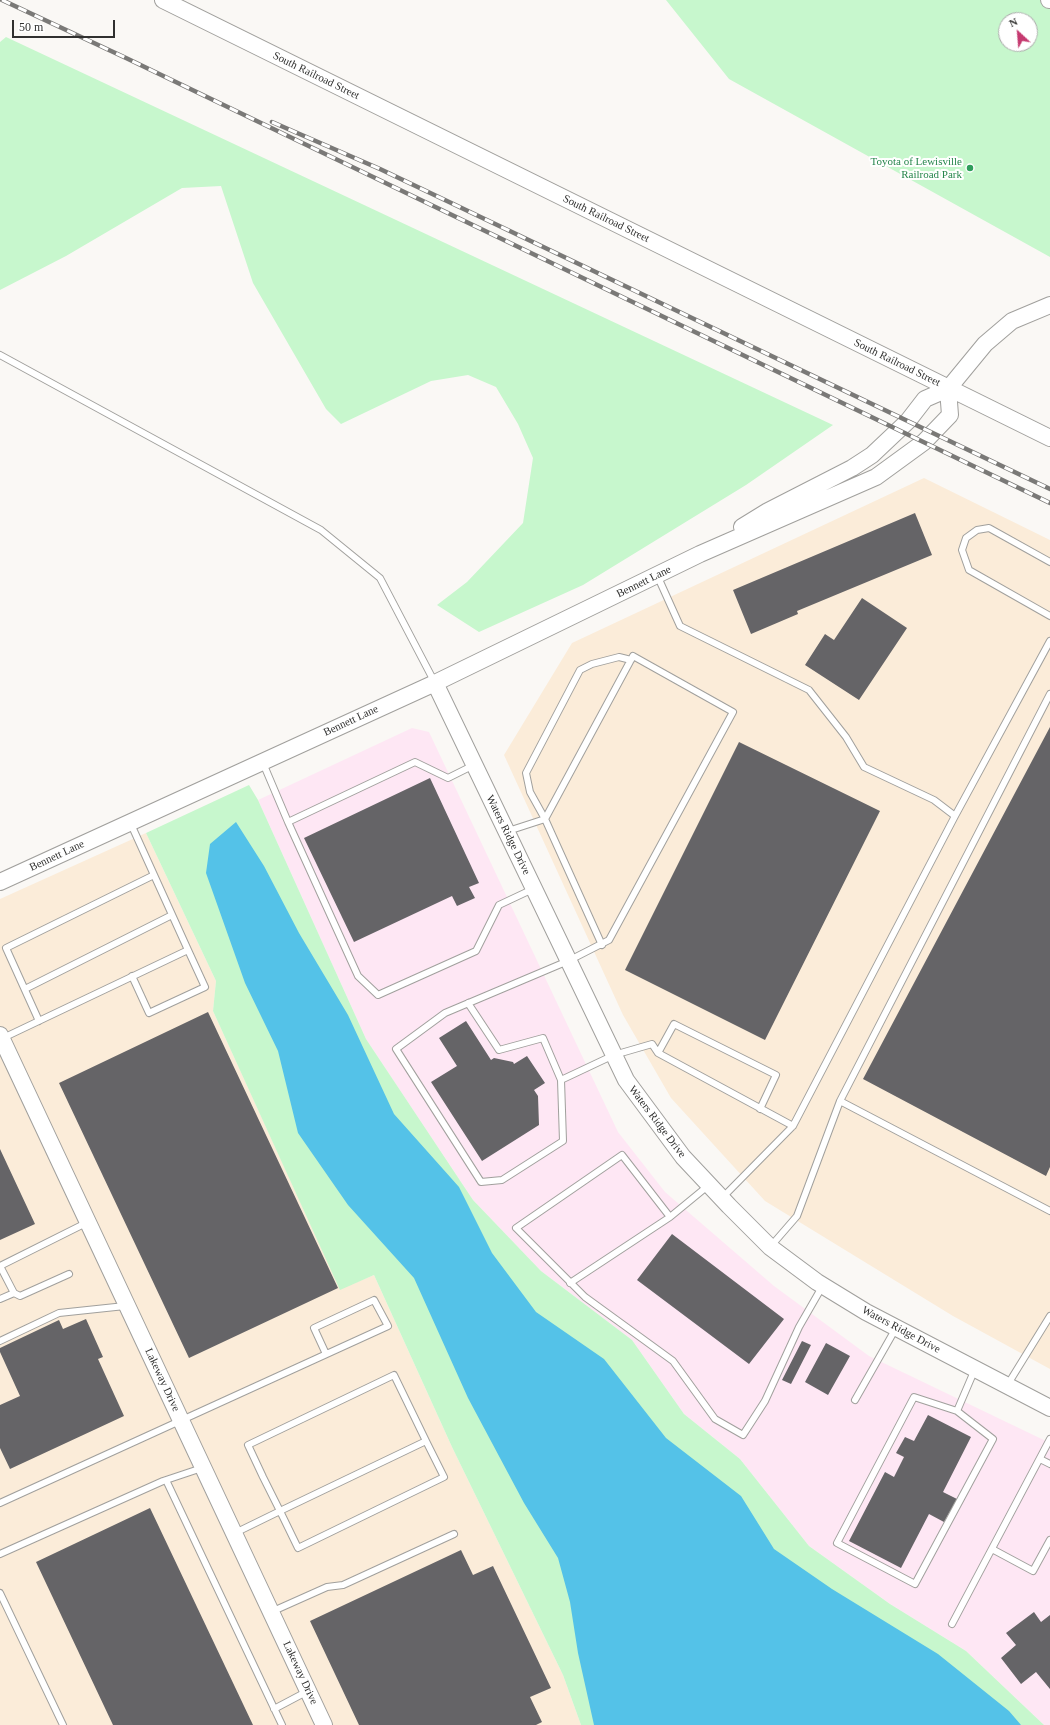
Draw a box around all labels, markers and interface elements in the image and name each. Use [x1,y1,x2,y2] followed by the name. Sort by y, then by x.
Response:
[14,12,117,38] scale bar
[998,12,1038,52] north arrow
[1007,15,1019,29] text: N
[19,20,43,34] text: 50 m
[271,49,361,103] street label: South Railroad Street
[871,155,962,181] place label: Toyota of Lewisville Railroad Park
[965,163,975,173] marker: Toyota of Lewisville Railroad Park
[561,192,651,246] street label: South Railroad Street
[852,336,942,390] street label: South Railroad Street
[615,563,673,601] street label: Bennett Lane
[321,703,381,739] street label: Bennett Lane
[483,793,533,877] street label: Waters Ridge Drive
[27,838,87,874] street label: Bennett Lane
[626,1083,688,1161] street label: Waters Ridge Drive
[859,1304,943,1356] street label: Waters Ridge Drive
[142,1346,182,1414] street label: Lakeway Drive
[280,1639,320,1707] street label: Lakeway Drive

